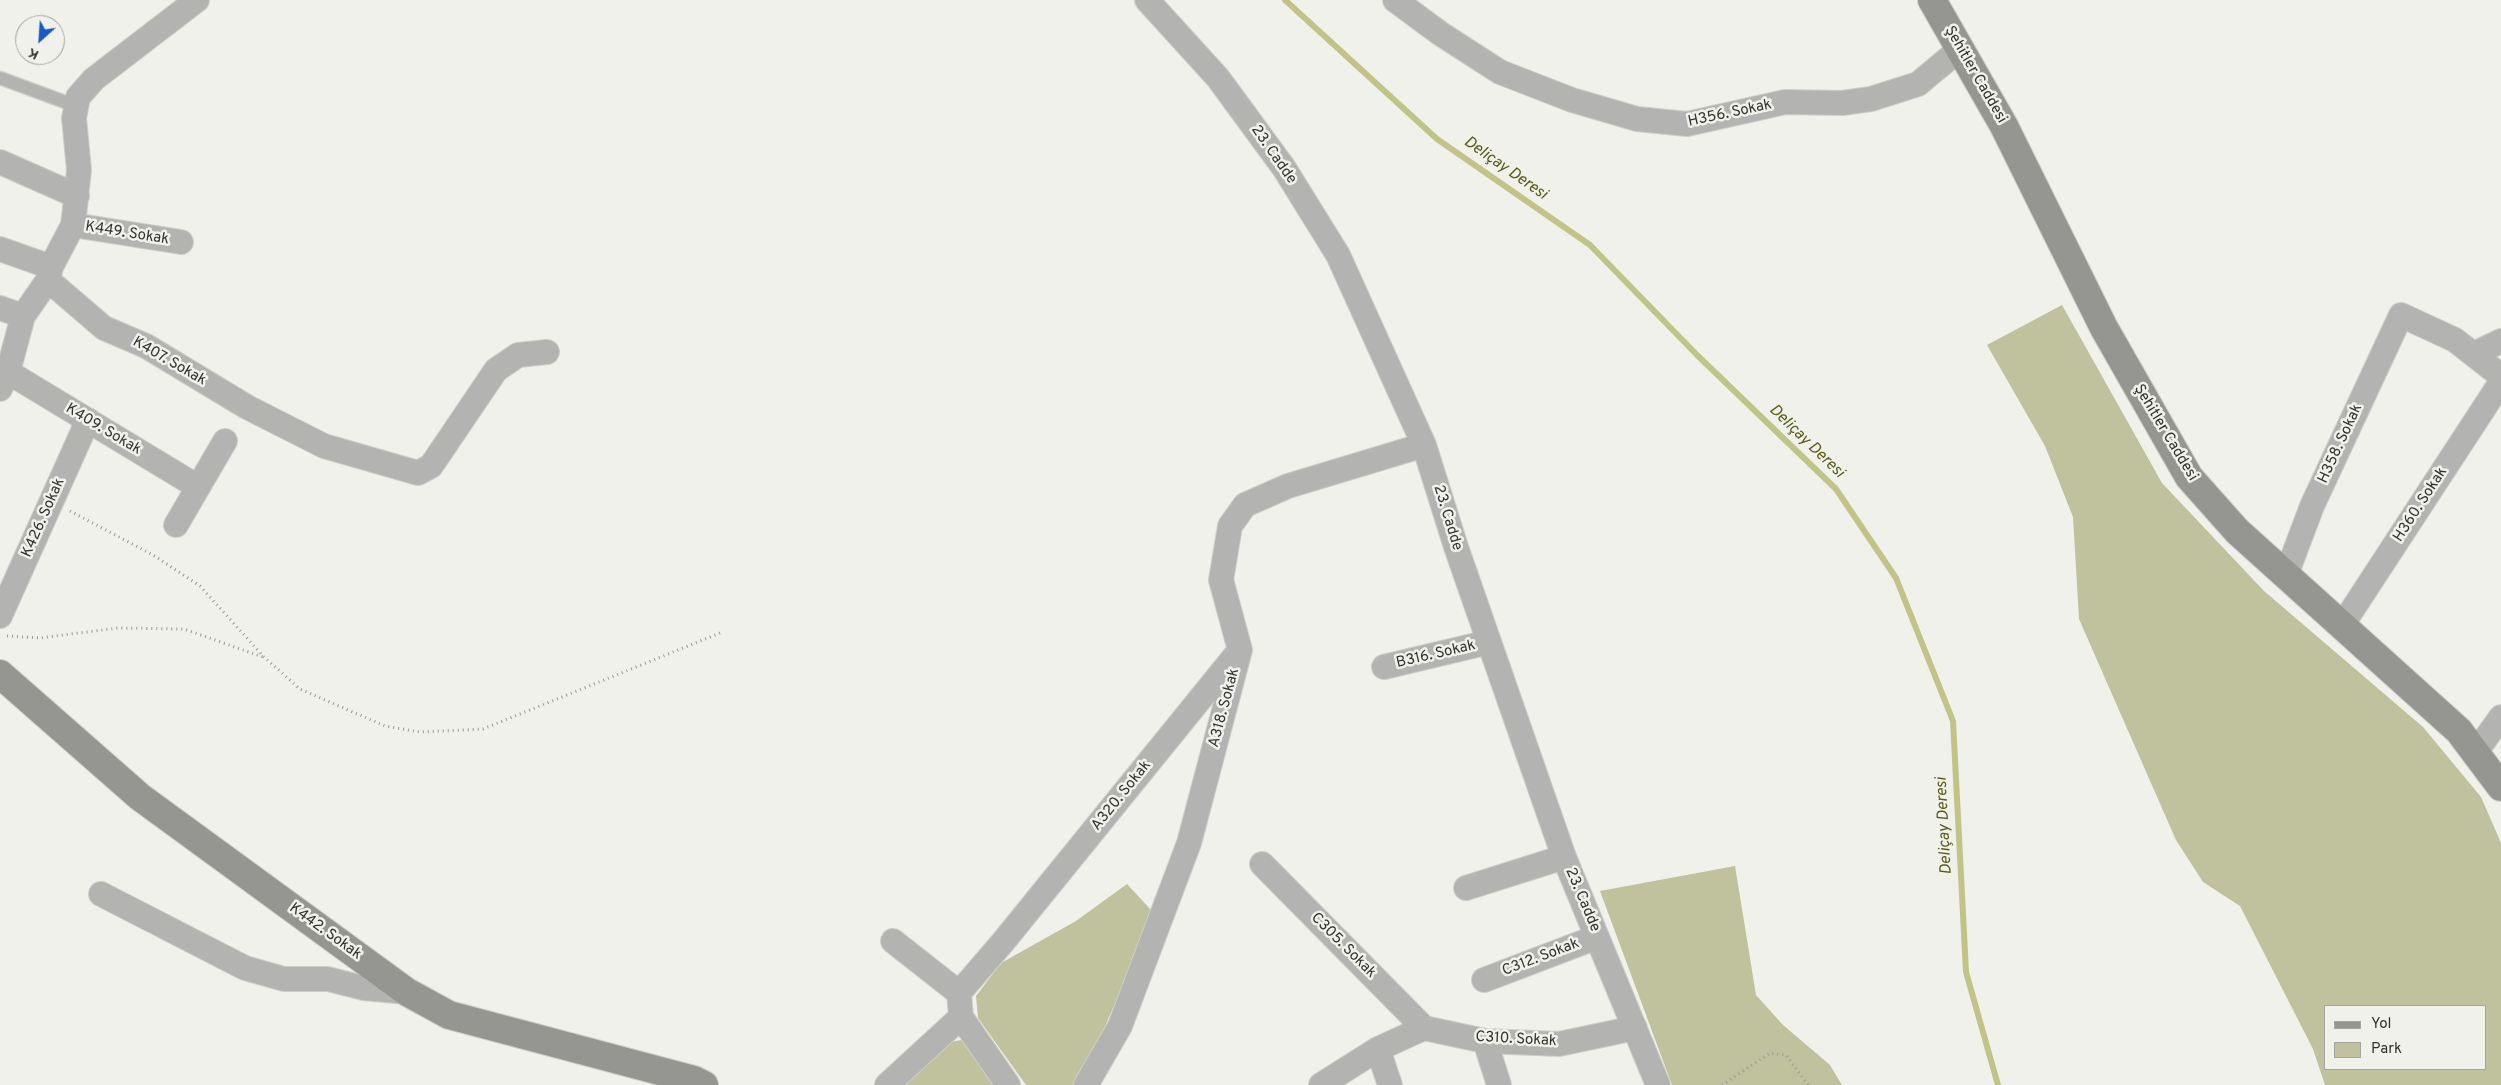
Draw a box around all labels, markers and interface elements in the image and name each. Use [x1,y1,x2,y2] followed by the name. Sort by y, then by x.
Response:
[15,15,65,65] north arrow
[1940,23,2010,127] street label: Şehitler Caddesi
[25,43,42,63] text: K
[1686,96,1774,132] street label: H356. Sokak
[1246,122,1300,188] street label: 23. Cadde
[1460,133,1550,205] water label: Deliçay Deresi
[84,218,170,250] street label: K449. Sokak
[129,334,209,390] street label: K407. Sokak
[2129,381,2201,485] street label: Şehitler Caddesi
[62,400,144,460] street label: K409. Sokak
[1764,401,1848,483] water label: Deliçay Deresi
[2315,402,2367,486] street label: H358. Sokak
[2390,464,2452,546] street label: H360. Sokak
[19,476,69,560] street label: K426. Sokak
[1428,483,1466,553] street label: 23. Cadde
[1395,637,1477,673] street label: B316. Sokak
[1206,666,1244,750] street label: A318. Sokak
[1088,757,1156,835] street label: A320. Sokak
[1933,777,1957,875] water label: Deliçay Deresi
[1560,865,1604,935] street label: 23. Cadde
[285,900,365,964] street label: K442. Sokak
[1307,910,1379,982] street label: C305. Sokak
[1500,935,1582,981] street label: C312. Sokak
[2324,1005,2486,1070] legend
[2371,1015,2392,1034] text: Yol
[1475,1029,1557,1051] street label: C310. Sokak
[2371,1040,2402,1059] text: Park

